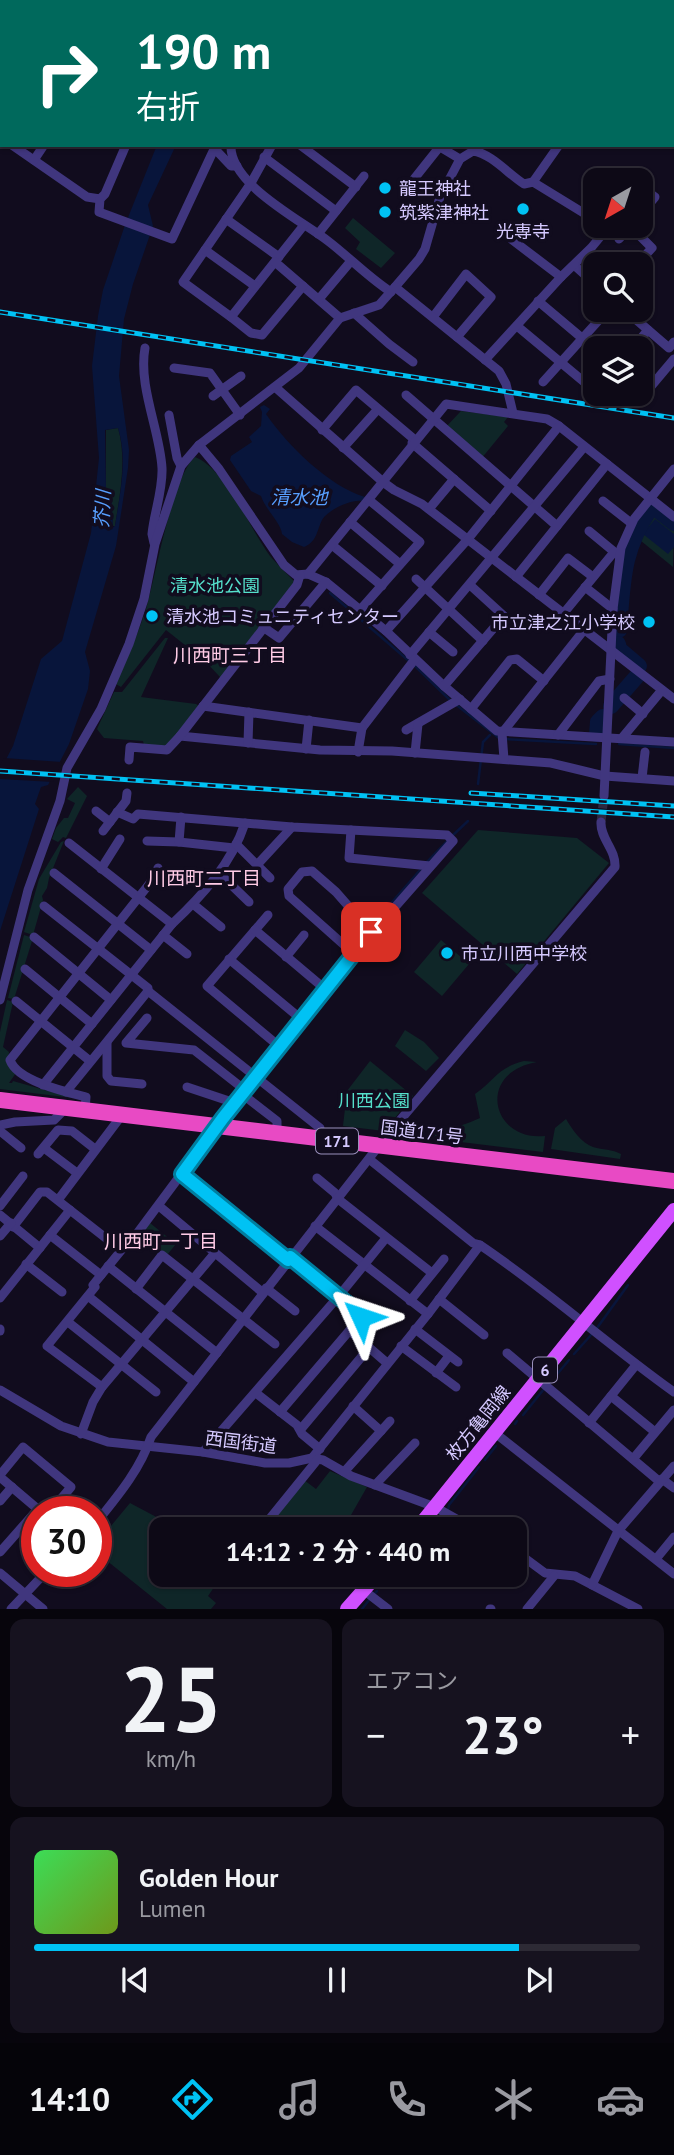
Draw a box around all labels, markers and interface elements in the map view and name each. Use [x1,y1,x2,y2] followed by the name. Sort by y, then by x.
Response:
[136,19,271,83] text: 190 m
[21,28,112,119] icon: right
[136,85,200,127] text: 右折
[583,168,653,238] north arrow
[583,168,653,406] map controls
[399,177,471,200] place label: 龍王神社
[377,180,393,196] marker: 龍王神社
[399,201,489,224] place label: 筑紫津神社
[515,201,531,217] marker: 光専寺
[377,204,393,220] marker: 筑紫津神社
[496,220,550,243] place label: 光専寺
[583,252,653,322] button: search
[583,336,653,406] button: layers
[270,485,329,509] water label: 清水池
[89,487,115,529] water label: 芥川
[170,574,260,597] park label: 清水池公園
[166,605,399,628] place label: 清水池コミュニティセンター
[144,608,160,624] marker: 清水池コミュニティセンター
[491,611,635,634] place label: 市立津之江小学校
[641,614,657,630] marker: 市立津之江小学校
[173,643,287,667] district label: 川西町三丁目
[147,866,261,890] district label: 川西町二丁目
[341,902,401,962] pin
[352,913,390,951] icon: arrive
[461,942,587,965] place label: 市立川西中学校
[439,945,455,961] marker: 市立川西中学校
[338,1089,410,1112] park label: 川西公園
[379,1116,465,1148] street label: 国道171号
[316,1128,358,1154] road number: 171
[104,1229,218,1253] district label: 川西町一丁目
[324,1280,398,1354] position arrow
[533,1358,557,1382] road number: 6
[441,1381,515,1465] street label: 枚方亀岡線
[204,1426,278,1458] street label: 西国街道
[21,1496,112,1587] speed limit sign: 30
[226,1535,450,1568] text: 14:12 · 2 分 · 440 m
[119,1639,223,1757] text: 25
[366,1666,458,1695] text: エアコン
[462,1701,544,1768] text: 23°
[366,1710,385,1759] text: −
[621,1710,640,1759] text: +
[146,1744,196,1773] text: km/h
[139,1861,278,1894] text: Golden Hour
[139,1894,206,1923] text: Lumen
[116,1961,154,1999] icon: previous
[318,1961,356,1999] icon: pause
[520,1961,558,1999] icon: next
[168,2075,217,2124] icon: directions
[275,2075,324,2124] icon: music
[382,2075,431,2124] icon: phone
[489,2075,538,2124] icon: climate
[596,2075,645,2124] icon: car
[29,2078,110,2120] text: 14:10

